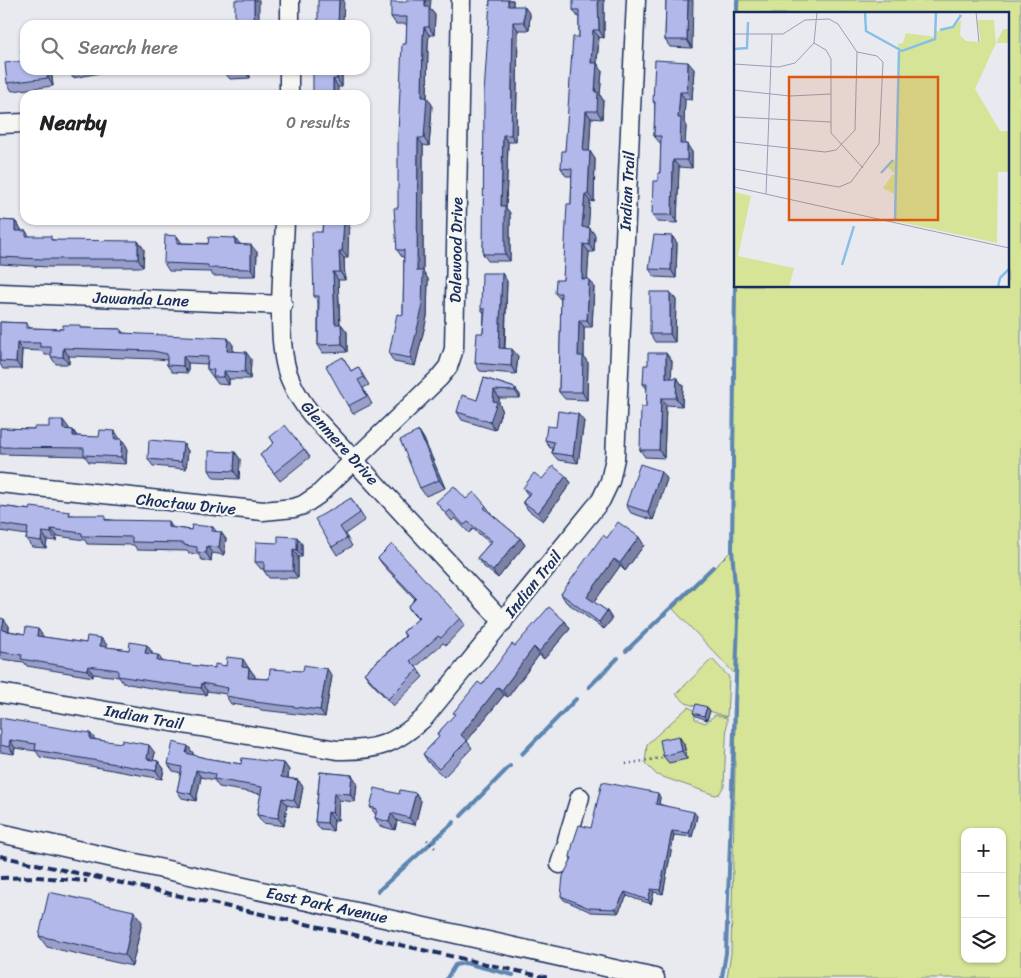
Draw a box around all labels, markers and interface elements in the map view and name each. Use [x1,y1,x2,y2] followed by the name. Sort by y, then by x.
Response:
[734,12,1008,288] inset map
[20,20,370,75] search box
[78,31,178,64] text: Search here
[38,34,66,62] icon: search
[40,104,106,142] text: Nearby
[286,108,350,137] text: 0 results
[610,150,644,233] street label: Indian Trail
[441,197,471,303] street label: Dalewood Drive
[91,283,190,315] street label: Jawanda Lane
[294,394,386,492] street label: Glenmere Drive
[135,484,237,524] street label: Choctaw Drive
[496,544,570,625] street label: Indian Trail
[101,696,186,738] street label: Indian Trail
[961,828,1006,963] map controls
[961,828,1006,873] button: +
[961,873,1006,918] button: −
[264,878,390,932] street label: East Park Avenue
[961,918,1006,963] button: layers

